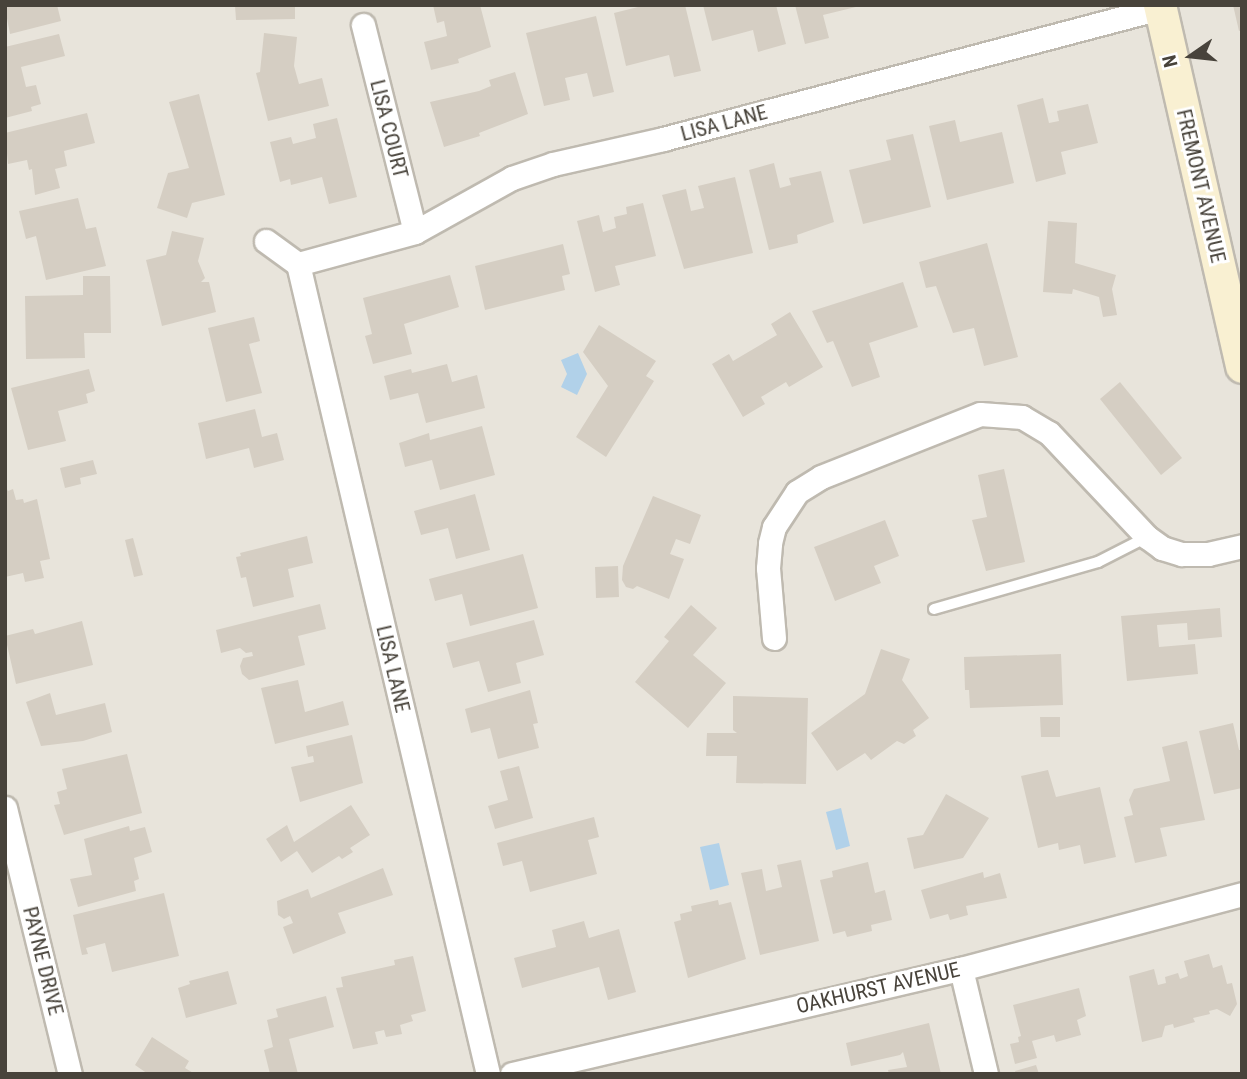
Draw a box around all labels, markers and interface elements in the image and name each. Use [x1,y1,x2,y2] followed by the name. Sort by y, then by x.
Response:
[1156,21,1226,91] north arrow
[1158,53,1183,70] text: N
[365,77,413,181] street label: LISA COURT
[678,99,770,147] street label: LISA LANE
[1171,107,1231,265] street label: FREMONT AVENUE
[371,623,415,715] street label: LISA LANE
[17,904,69,1018] street label: PAYNE DRIVE
[794,957,962,1019] street label: OAKHURST AVENUE

